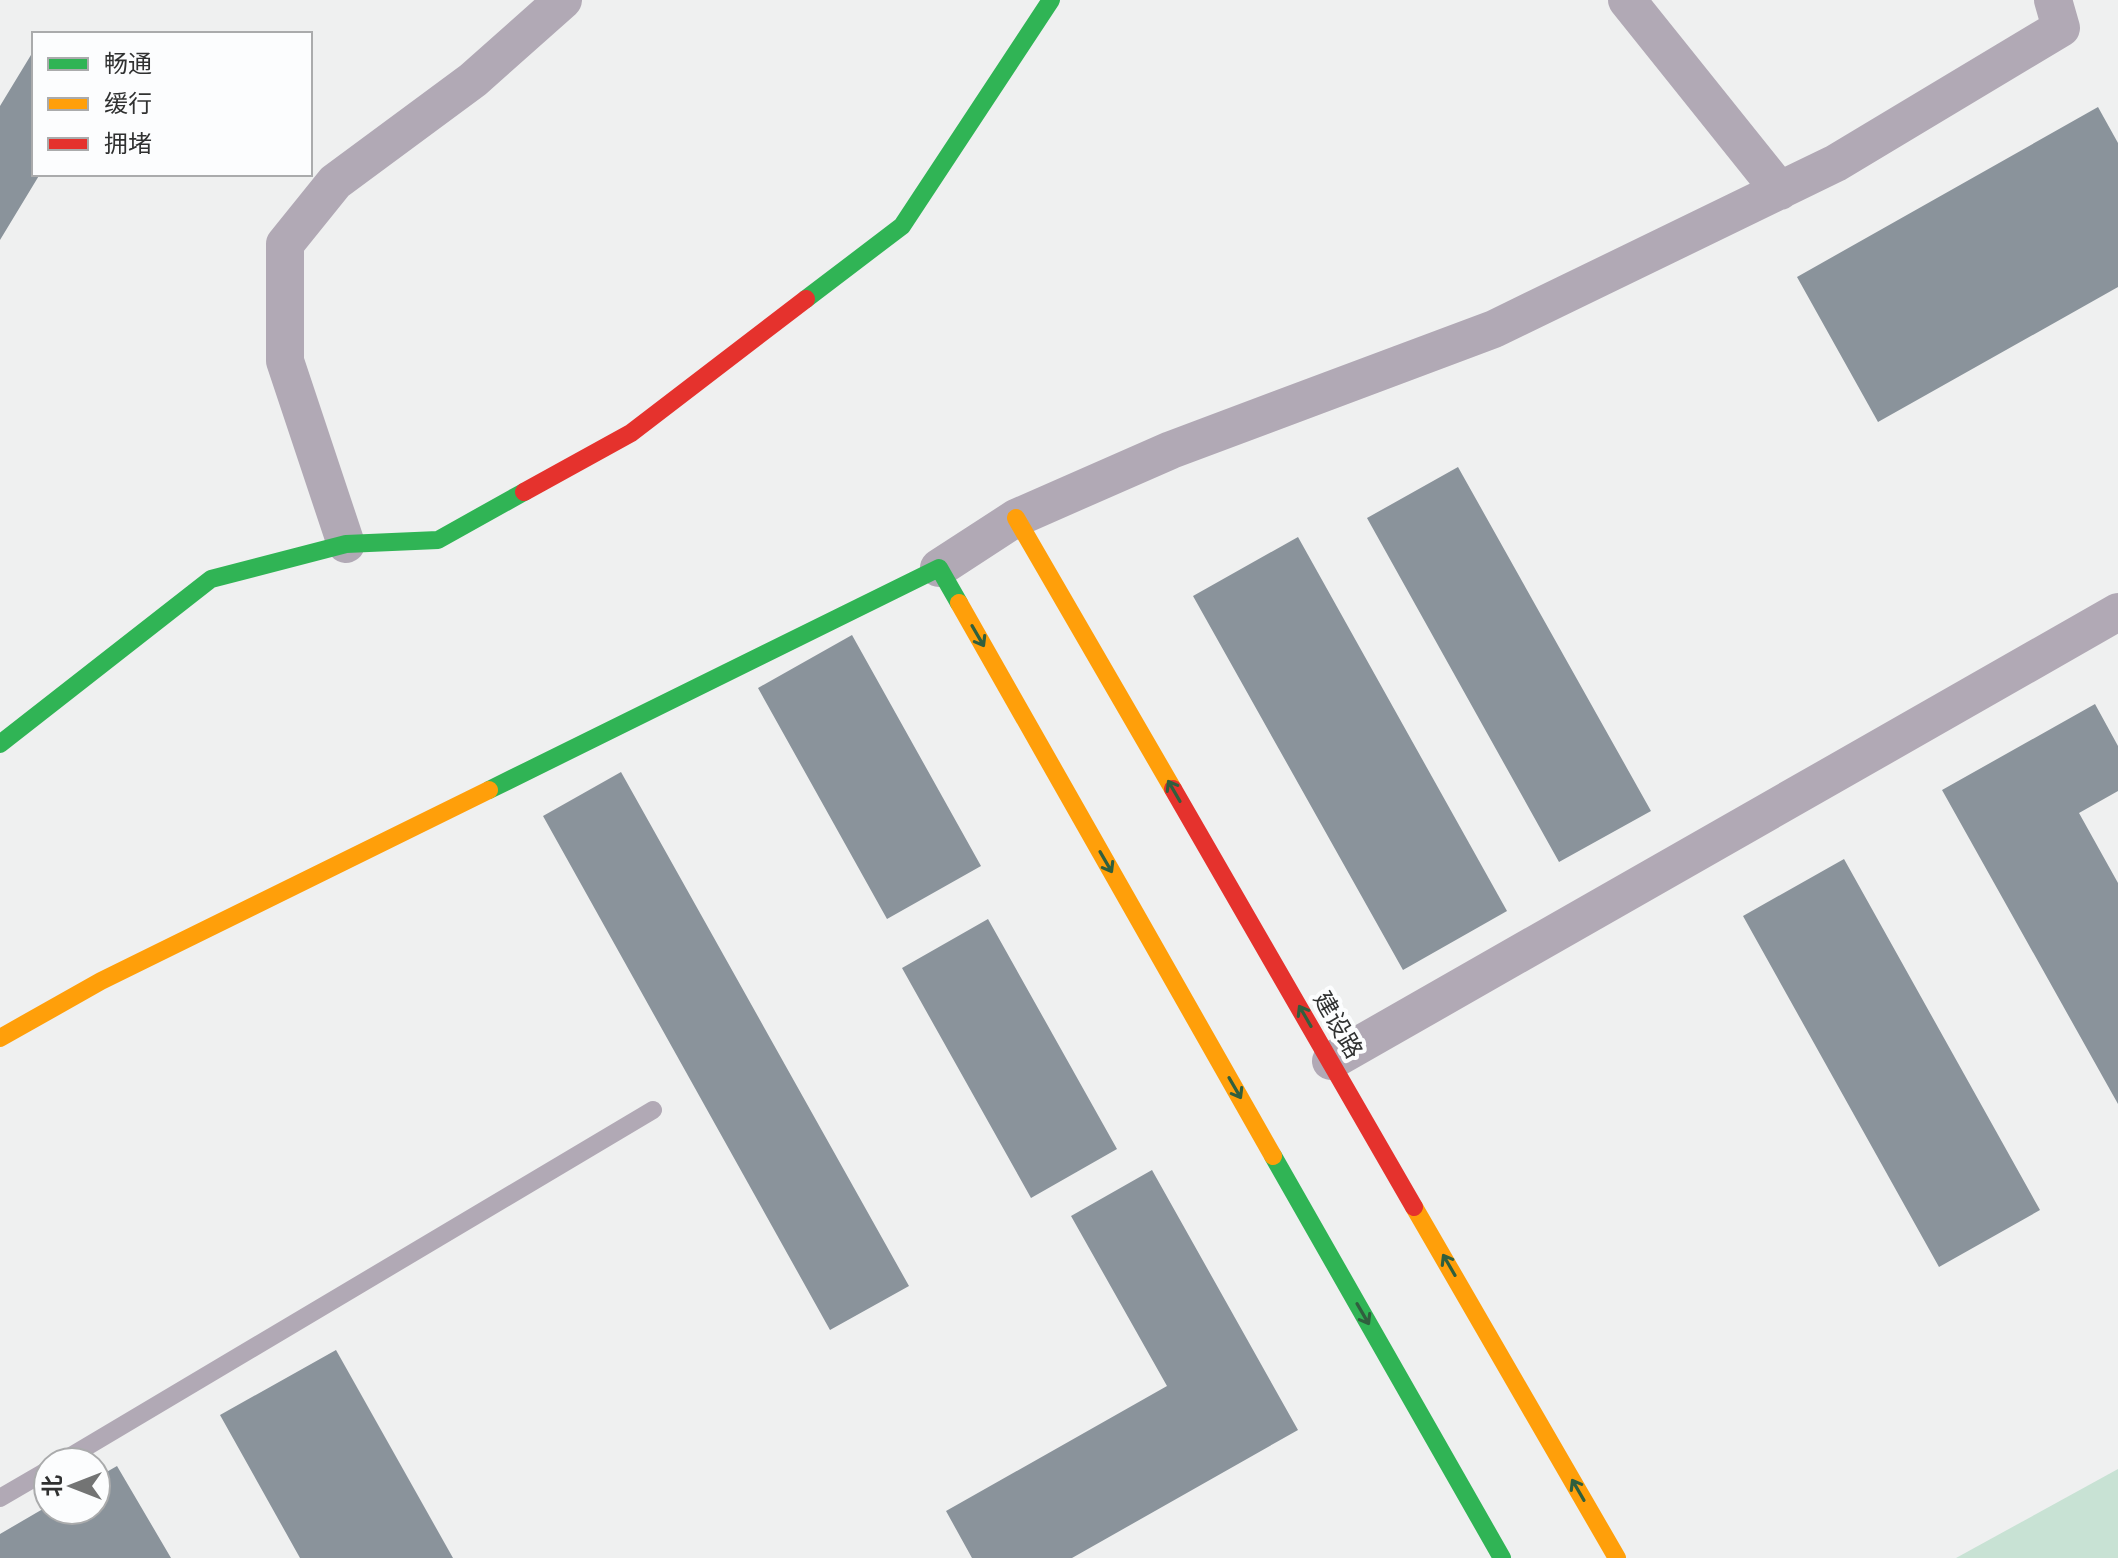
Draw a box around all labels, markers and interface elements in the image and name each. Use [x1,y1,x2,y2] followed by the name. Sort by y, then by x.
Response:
[32,32,312,176] legend
[104,48,152,80] text: 畅通
[104,88,152,120] text: 缓行
[104,128,152,160] text: 拥堵
[971,623,986,647] one-way arrow
[1166,780,1182,803] one-way arrow
[1099,849,1115,873] one-way arrow
[1306,986,1370,1064] street label: 建设路
[1297,1004,1312,1028] one-way arrow
[1228,1075,1243,1099] one-way arrow
[1441,1254,1457,1277] one-way arrow
[1355,1302,1371,1325] one-way arrow
[32,1446,112,1526] north arrow
[38,1475,68,1497] text: 北
[1570,1479,1585,1503] one-way arrow

